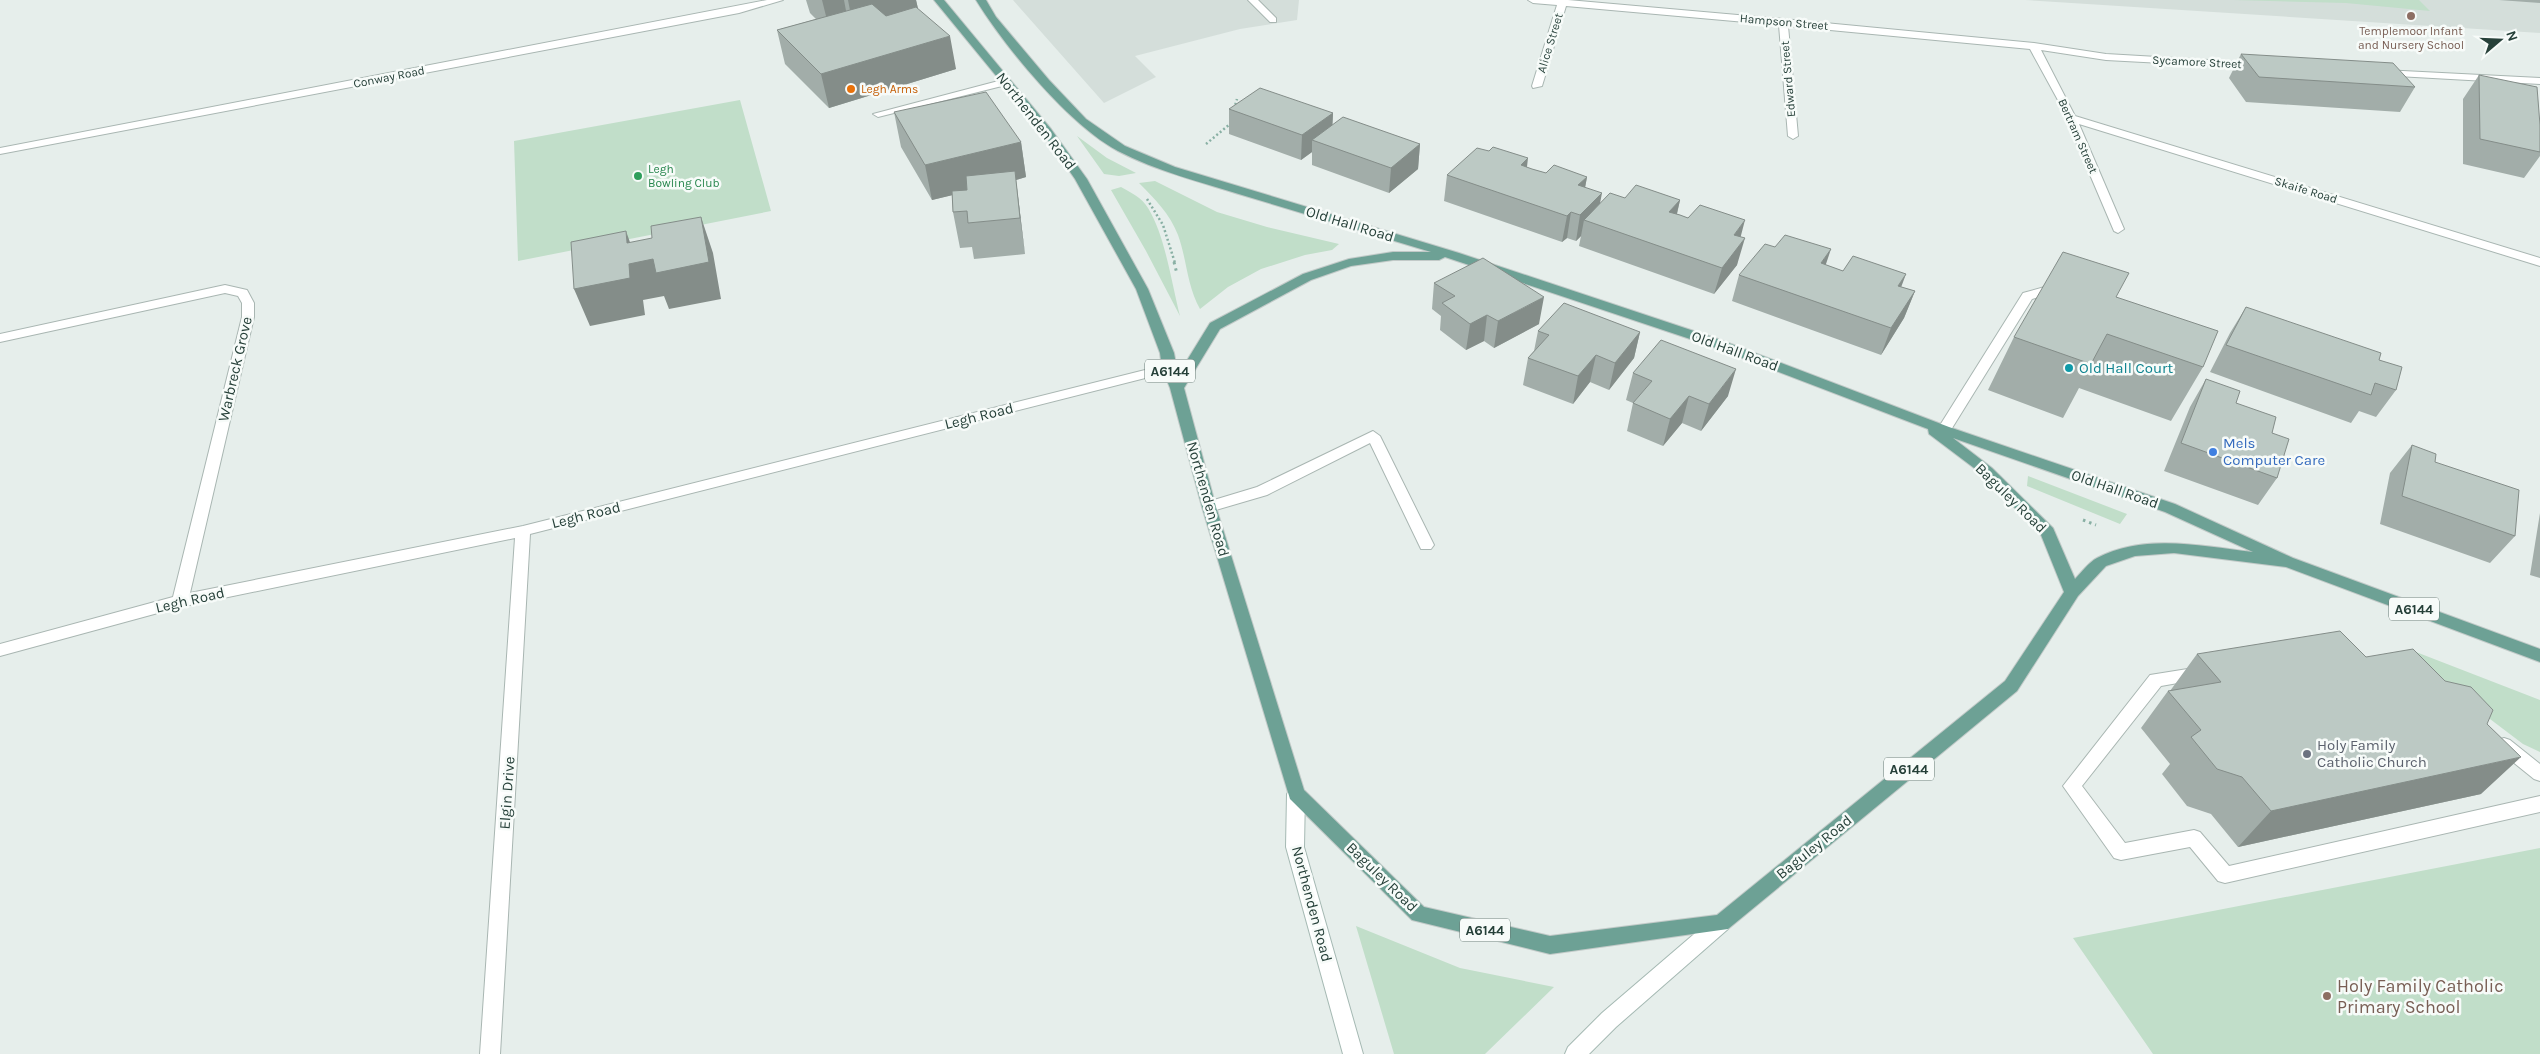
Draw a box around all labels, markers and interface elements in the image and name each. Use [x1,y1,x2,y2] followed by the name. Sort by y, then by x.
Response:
[2405,10,2417,22] marker: Templemoor Infant and Nursery School
[1534,11,1566,75] street label: Alice Street
[1739,11,1829,33] street label: Hampson Street
[2475,15,2525,65] north arrow
[2358,24,2464,52] place label: Templemoor Infant and Nursery School
[2502,28,2521,43] text: N
[1778,40,1798,118] street label: Edward Street
[2152,53,2243,71] street label: Sycamore Street
[352,63,426,91] street label: Conway Road
[992,69,1080,173] street label: Northenden Road
[861,82,918,96] place label: Legh Arms
[845,83,857,95] marker: Legh Arms
[2055,96,2101,176] street label: Bertram Street
[648,162,720,190] place label: Legh Bowling Club
[632,170,644,182] marker: Legh Bowling Club
[2273,174,2339,206] street label: Skaife Road
[1304,202,1396,246] street label: Old Hall Road
[214,315,256,423] street label: Warbreck Grove
[1689,327,1781,375] street label: Old Hall Road
[2079,359,2173,377] place label: Old Hall Court
[1145,360,1195,382] road number: A6144
[2063,362,2075,374] marker: Old Hall Court
[943,399,1015,433] street label: Legh Road
[2223,434,2325,469] place label: Mels Computer Care
[1183,439,1233,559] street label: Northenden Road
[2207,446,2219,458] marker: Mels Computer Care
[1972,460,2050,536] street label: Baguley Road
[2069,466,2161,512] street label: Old Hall Road
[550,498,622,532] street label: Legh Road
[154,583,226,617] street label: Legh Road
[2389,598,2439,620] road number: A6144
[2317,736,2427,771] place label: Holy Family Catholic Church
[2301,748,2313,760] marker: Holy Family Catholic Church
[495,756,519,830] street label: Elgin Drive
[1884,758,1934,781] road number: A6144
[1773,811,1855,883] street label: Baguley Road
[1343,839,1421,915] street label: Baguley Road
[1288,844,1336,964] street label: Northenden Road
[1460,918,1510,942] road number: A6144
[2337,975,2503,1018] place label: Holy Family Catholic Primary School
[2321,990,2333,1002] marker: Holy Family Catholic Primary School

